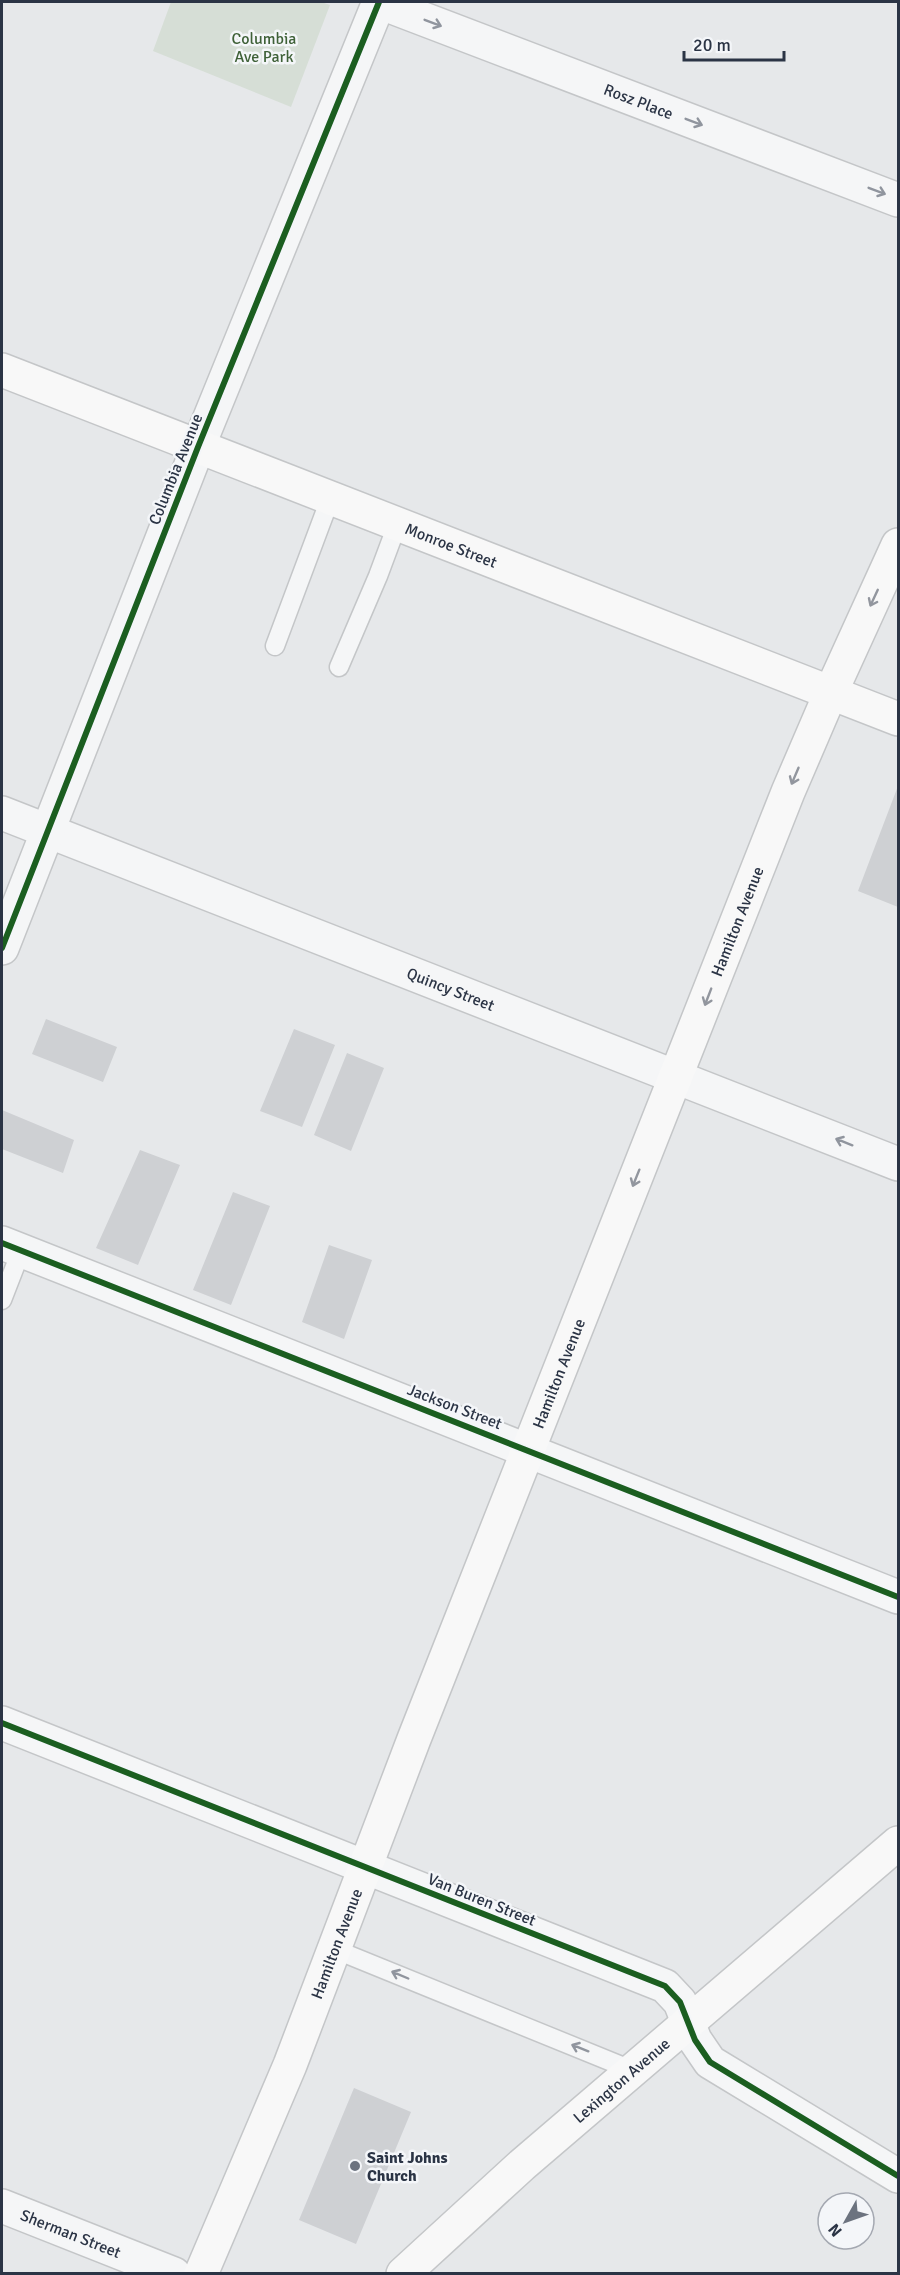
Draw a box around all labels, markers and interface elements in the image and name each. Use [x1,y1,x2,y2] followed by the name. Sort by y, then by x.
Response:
[424,18,442,29] one-way arrow
[684,24,784,62] scale bar
[232,29,296,67] park label: Columbia Ave Park
[693,34,731,56] text: 20 m
[601,80,676,124] street label: Rosz Place
[684,117,703,128] one-way arrow
[867,186,885,197] one-way arrow
[144,411,207,528] street label: Columbia Avenue
[402,519,500,573] street label: Monroe Street
[867,589,879,607] one-way arrow
[788,767,800,785] one-way arrow
[707,864,769,980] street label: Hamilton Avenue
[404,964,498,1016] street label: Quincy Street
[701,987,712,1006] one-way arrow
[835,1136,854,1147] one-way arrow
[630,1169,641,1187] one-way arrow
[529,1316,590,1432] street label: Hamilton Avenue
[405,1380,505,1434] street label: Jackson Street
[425,1869,539,1931] street label: Van Buren Street
[307,1886,367,2002] street label: Hamilton Avenue
[391,1969,409,1980] one-way arrow
[569,2034,674,2128] street label: Lexington Avenue
[572,2042,590,2053] one-way arrow
[367,2148,448,2186] place label: Saint Johns Church
[348,2159,362,2173] marker: Saint Johns Church
[816,2191,876,2251] north arrow
[17,2205,124,2263] street label: Sherman Street
[824,2219,847,2241] text: N

